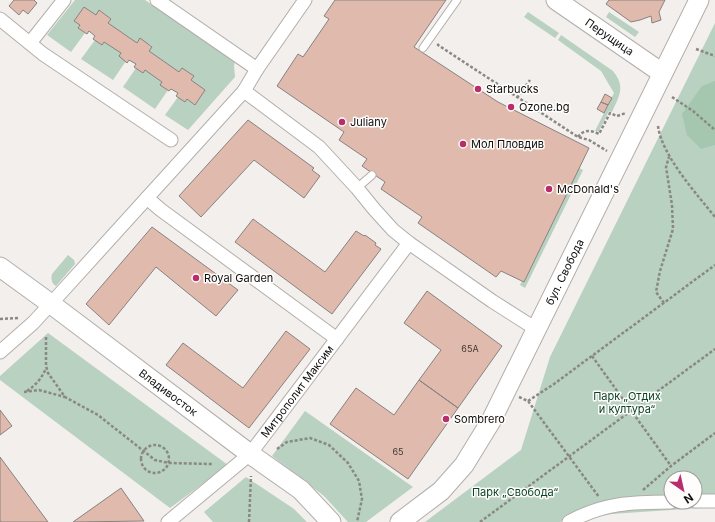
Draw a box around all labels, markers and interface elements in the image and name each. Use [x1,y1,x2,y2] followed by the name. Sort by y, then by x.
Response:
[583,15,636,58] street label: Перущица
[486,82,539,96] place label: Starbucks
[473,84,483,94] marker: Starbucks
[519,100,569,114] place label: Ozone.bg
[506,102,516,112] marker: Ozone.bg
[350,115,387,129] place label: Juliany
[337,117,347,127] marker: Juliany
[471,137,544,151] place label: Мол Пловдив
[458,139,468,149] marker: Мол Пловдив
[557,182,619,196] place label: McDonald's
[544,184,554,194] marker: McDonald's
[542,237,587,307] street label: бул. Свобода
[204,271,273,285] place label: Royal Garden
[191,273,201,283] marker: Royal Garden
[258,342,337,440] street label: Митрополит Максим
[461,343,479,354] house number: 65А
[136,366,200,419] street label: Владивосток
[593,389,661,416] park label: Парк „Отдих и култура“
[454,412,505,426] place label: Sombrero
[441,414,451,424] marker: Sombrero
[392,446,404,457] house number: 65
[663,470,703,510] north arrow
[472,485,558,499] park label: Парк „Свобода“
[681,490,696,506] text: N

